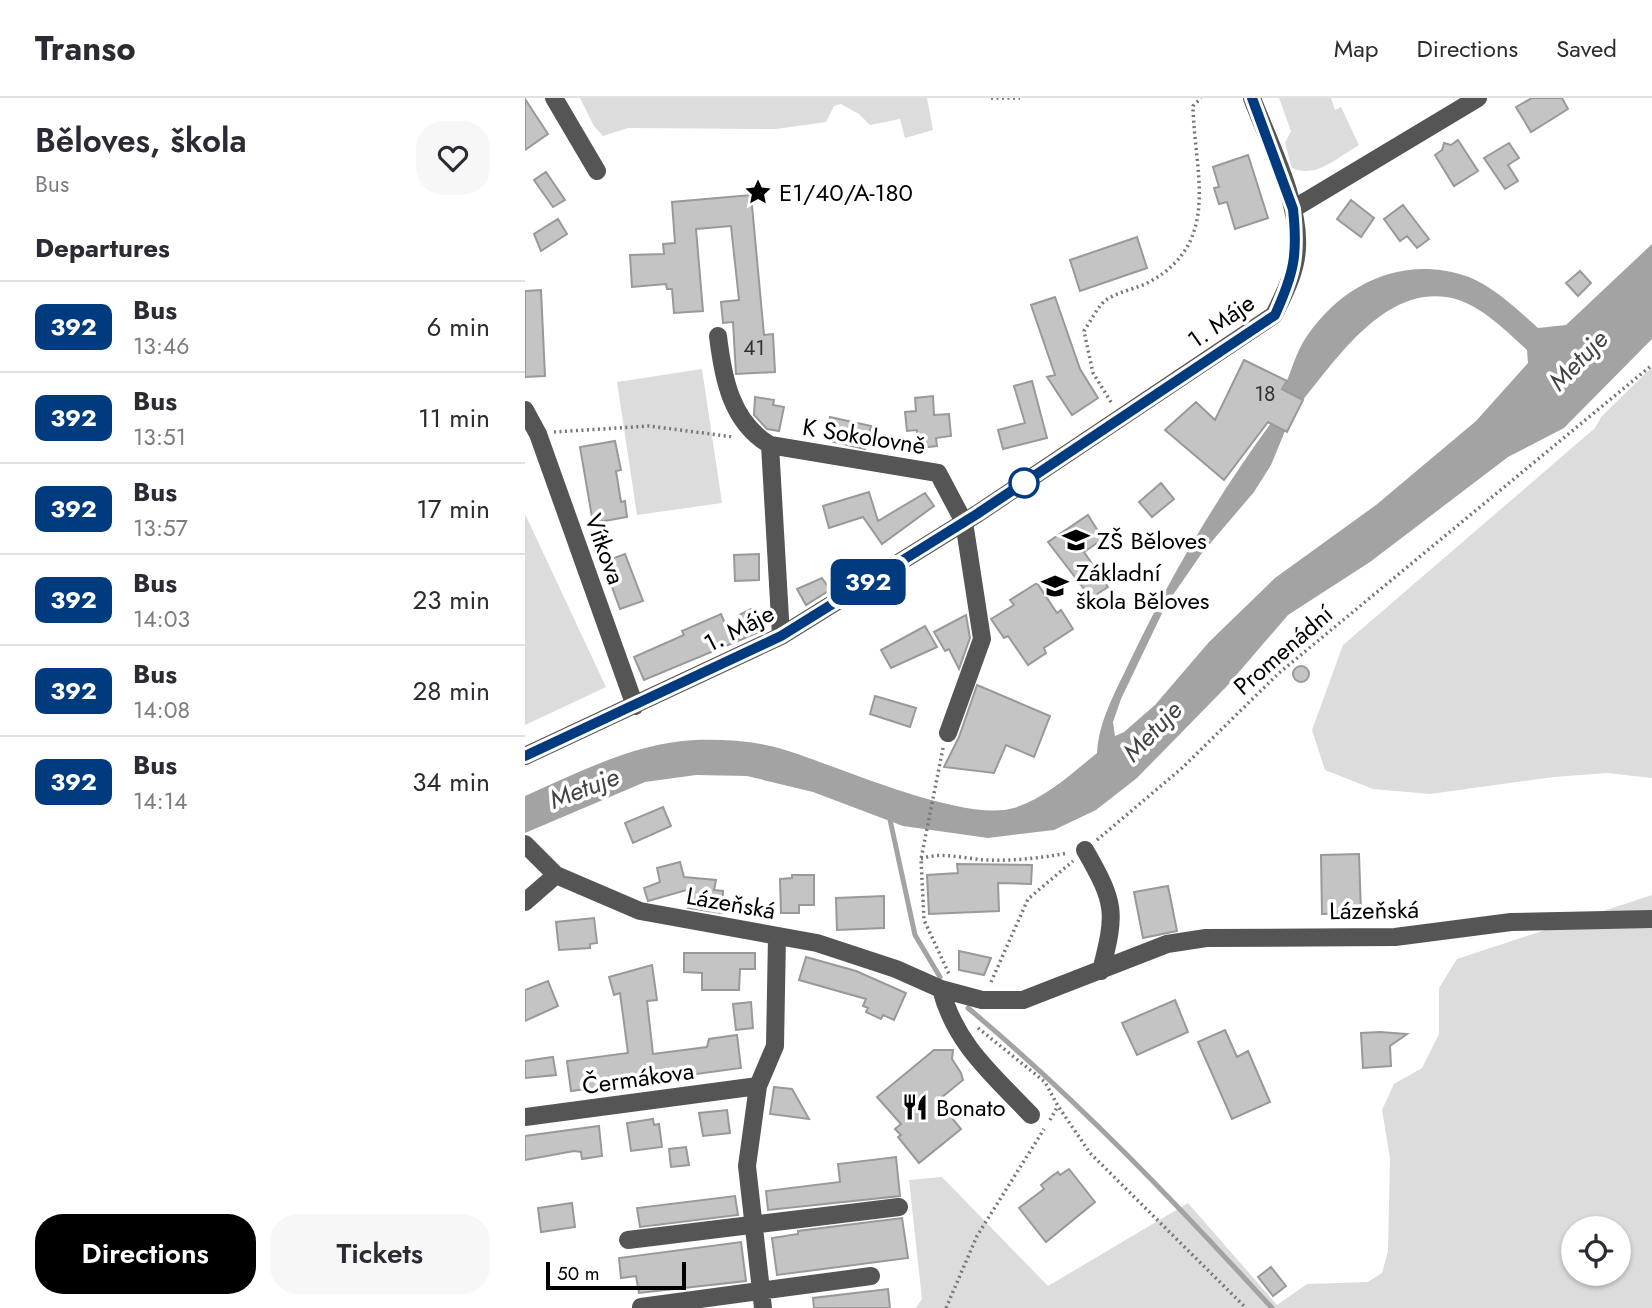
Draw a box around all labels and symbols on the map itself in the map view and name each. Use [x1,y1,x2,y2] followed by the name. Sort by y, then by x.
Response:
[779,175,913,210] place label: E1/40/A-180
[743,177,773,207] place icon: E1/40/A-180
[1180,285,1262,357] street label: 1. Máje
[1539,321,1617,399] water label: Metuje
[743,333,765,363] house number: 41
[1255,379,1275,409] house number: 18
[800,409,928,463] street label: K Sokolovně
[1009,468,1039,498] unlabelled marker
[576,509,634,589] street label: Vítkova
[1097,523,1207,558] place label: ZŠ Běloves
[1061,525,1091,555] school or university icon: ZŠ Běloves
[1076,555,1210,618] place label: Základní škola Běloves
[828,559,908,605] line badge: 392
[1040,571,1070,601] school or university icon: Základní škola Běloves
[698,595,780,661] street label: 1. Máje
[1226,596,1341,703] street label: Promenádní
[1113,692,1191,770] water label: Metuje
[544,757,624,819] water label: Metuje
[684,878,778,928] street label: Lázeňská
[1329,892,1419,928] street label: Lázeňská
[580,1053,696,1103] street label: Čermákova
[936,1090,1006,1125] place label: Bonato
[900,1092,930,1122] restaurant icon: Bonato
[546,1259,686,1291] scale bar

